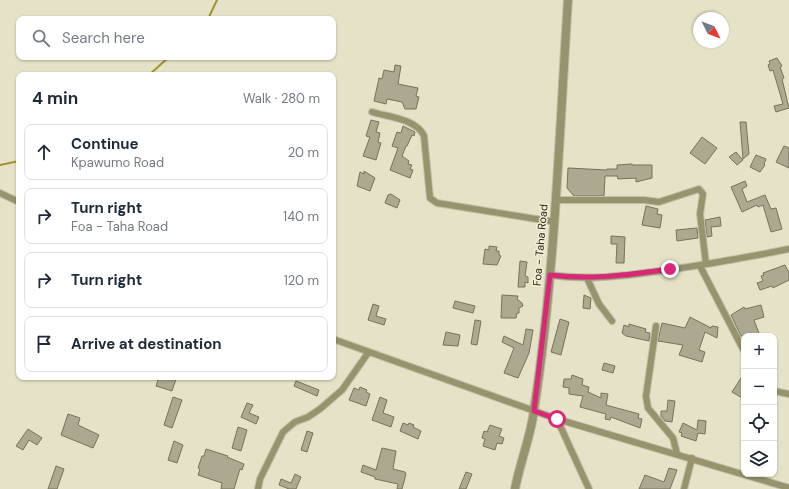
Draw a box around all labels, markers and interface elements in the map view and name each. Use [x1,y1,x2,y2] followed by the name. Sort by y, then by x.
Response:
[693,12,729,48] north arrow
[16,16,336,60] search box
[30,27,52,49] icon: search
[62,28,145,48] text: Search here
[32,87,78,109] text: 4 min
[243,90,320,107] text: Walk · 280 m
[71,134,139,154] text: Continue
[33,141,55,163] icon: ahead
[288,144,319,161] text: 20 m
[71,154,164,171] text: Kpawumo Road
[71,198,142,218] text: Turn right
[529,203,551,287] street label: Foa - Taha Road
[33,205,55,227] icon: right
[283,208,319,225] text: 140 m
[71,218,168,235] text: Foa - Taha Road
[661,260,679,278] route end
[33,269,55,291] icon: right
[71,270,142,290] text: Turn right
[284,272,319,289] text: 120 m
[33,333,55,355] icon: arrive
[741,333,777,477] map controls
[741,333,777,369] button: +
[71,334,222,354] text: Arrive at destination
[741,369,777,405] button: −
[741,405,777,441] button: locate
[548,410,566,428] route start
[741,441,777,477] button: layers

